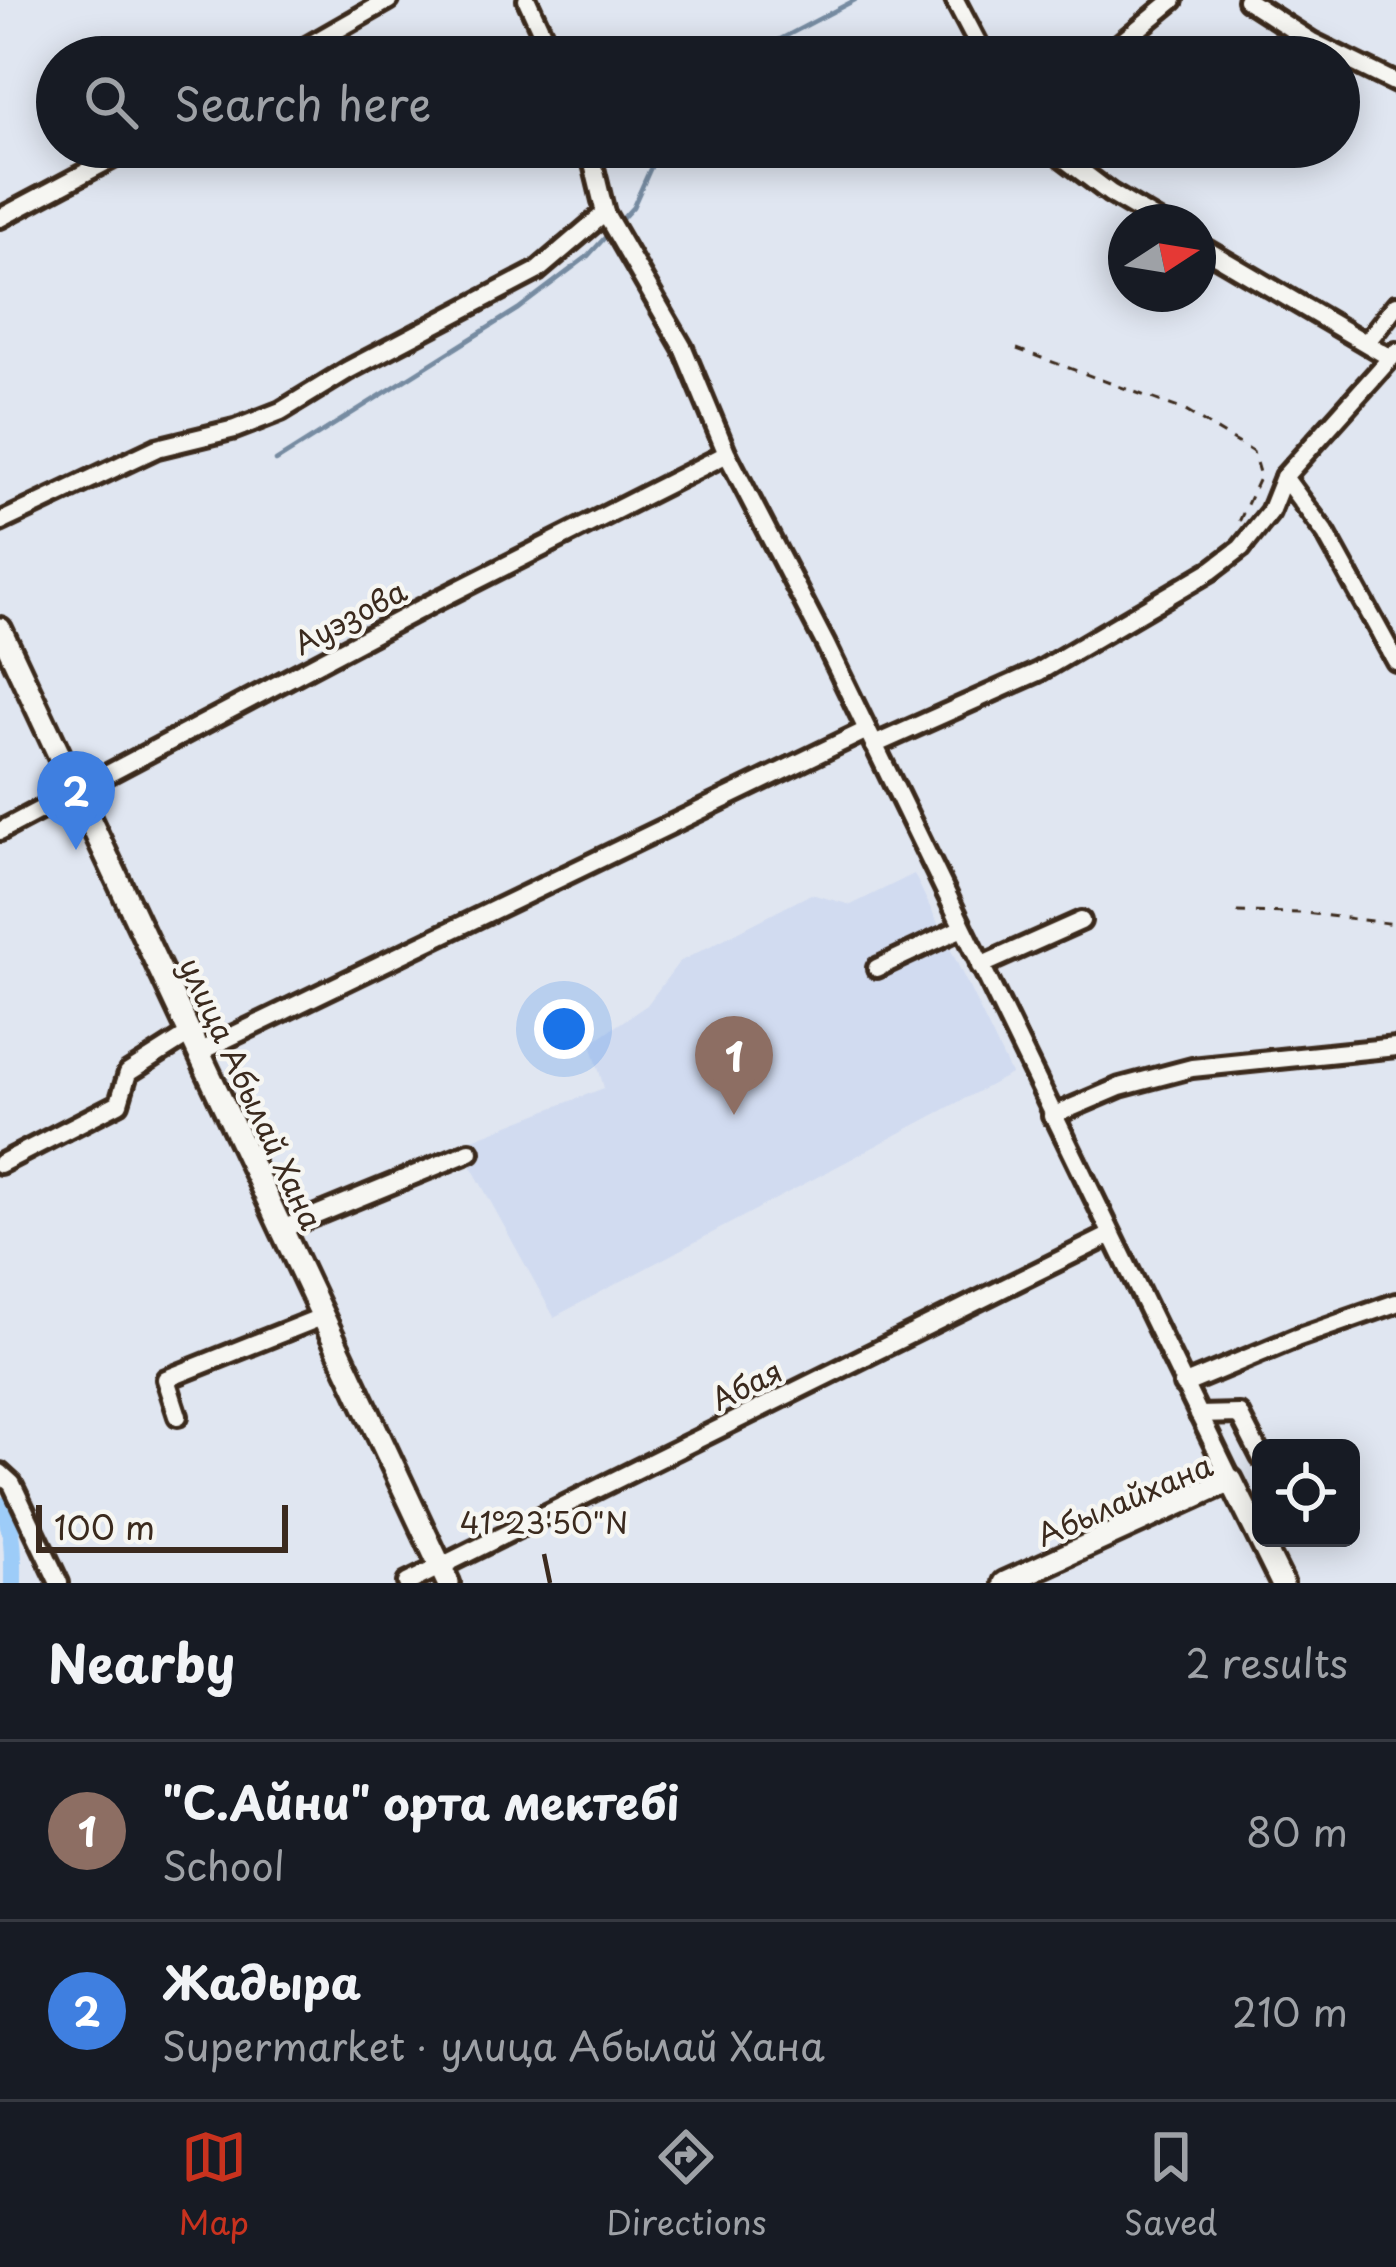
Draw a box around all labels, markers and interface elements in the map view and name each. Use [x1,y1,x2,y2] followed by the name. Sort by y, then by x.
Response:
[36,36,1360,168] search box
[174,68,431,136] text: Search here
[78,69,144,135] icon: search
[1108,204,1216,312] north arrow
[284,567,414,665] street label: Ауэзова
[37,751,115,850] pin: 2
[169,949,335,1237] street label: улица Абылай Хана
[534,999,594,1059] your location
[695,1016,773,1115] pin: 1
[703,1348,789,1420] street label: Абая
[1252,1439,1360,1547] map controls
[1252,1439,1360,1547] button: locate
[1029,1442,1219,1556] street label: Абылайхана
[36,1499,288,1552] scale bar
[460,1499,628,1544] text: 41°23'50"N
[54,1501,155,1551] text: 100 m
[48,1623,235,1700] text: Nearby
[1186,1632,1348,1691] text: 2 results
[162,1767,679,1835] text: "С.Айни" орта мектебі
[78,1801,96,1860] text: 1
[1246,1801,1348,1860] text: 80 m
[162,1835,285,1894] text: School
[162,1947,361,2015] text: Жадыра
[73,1981,101,2040] text: 2
[1232,1981,1348,2040] text: 210 m
[162,2015,825,2074] text: Supermarket · улица Абылай Хана
[179,2124,249,2246] tab: Map
[606,2124,767,2246] tab: Directions
[1124,2124,1217,2246] tab: Saved

